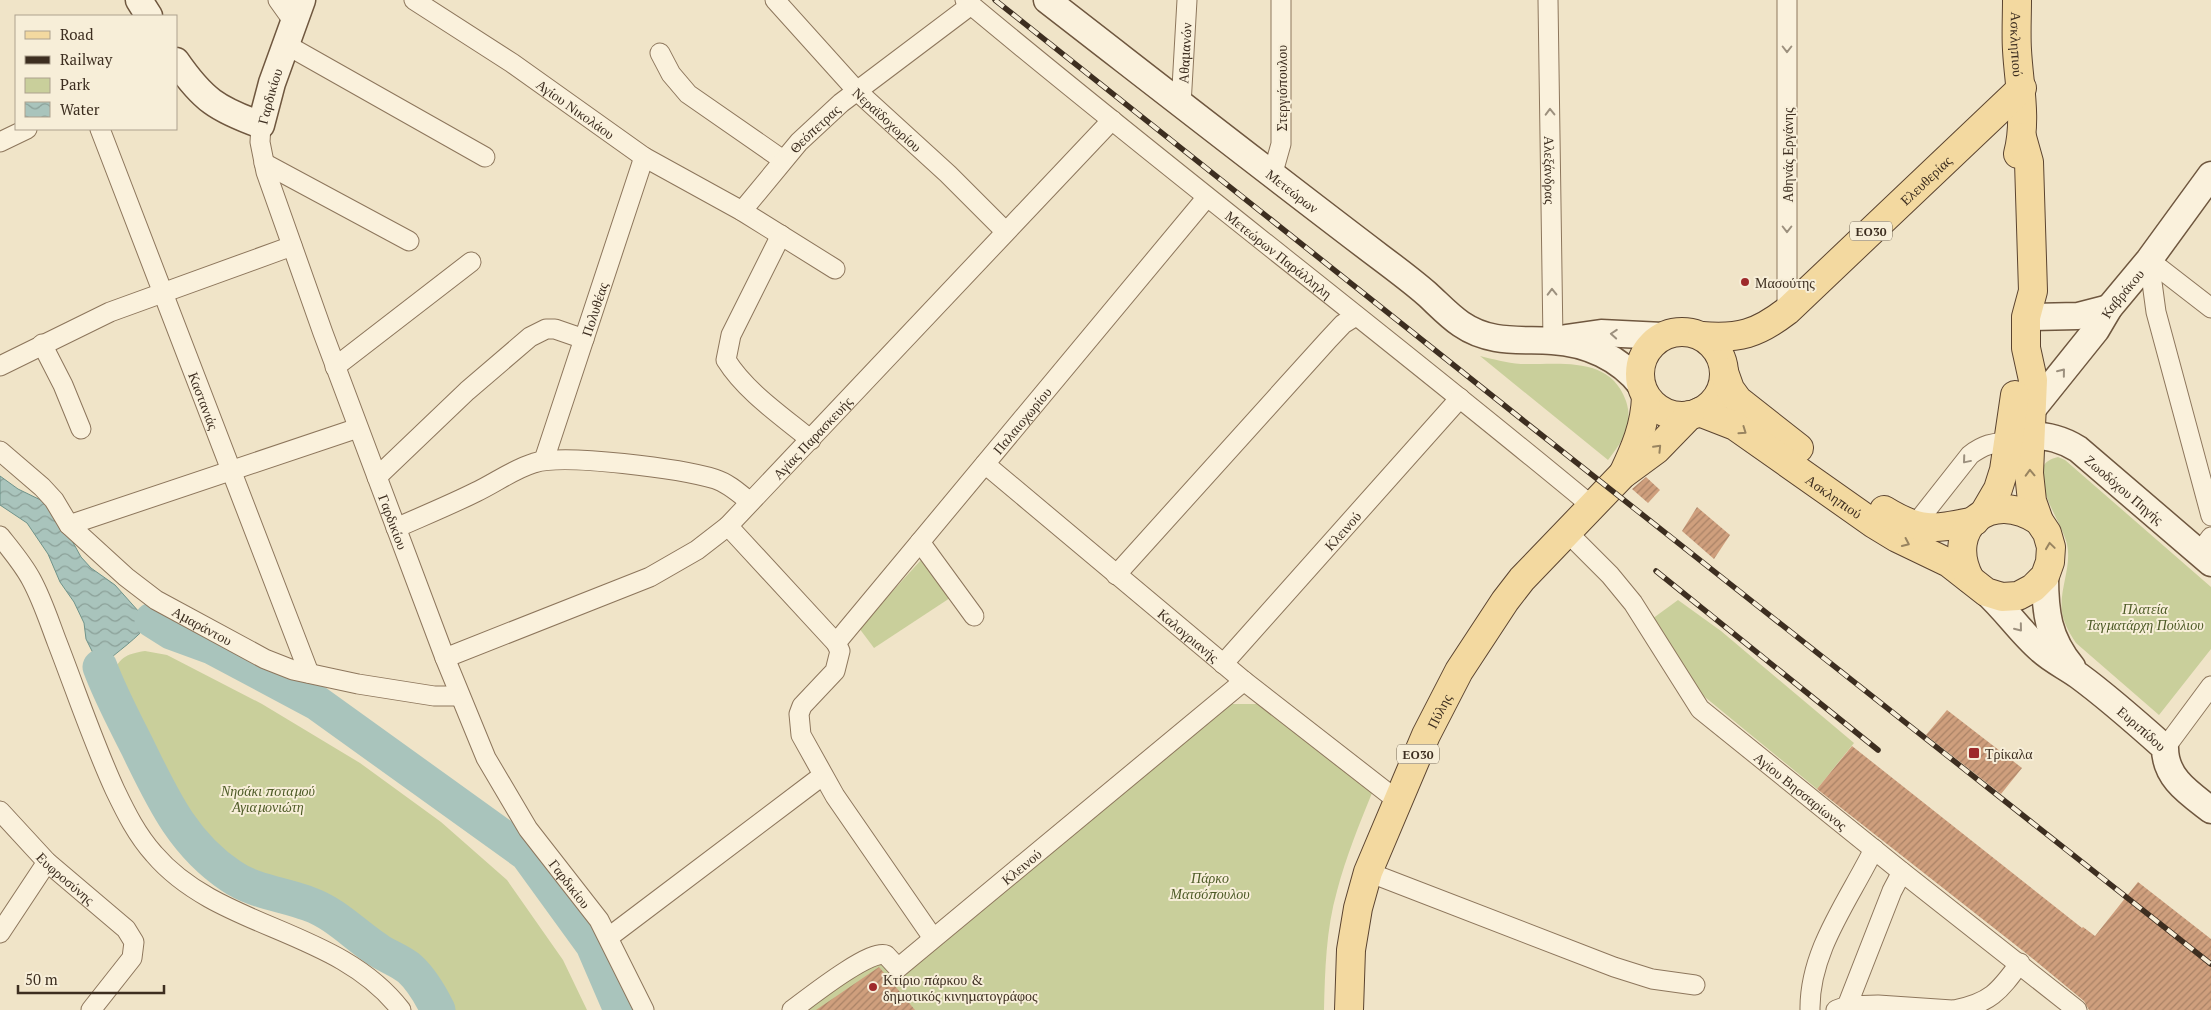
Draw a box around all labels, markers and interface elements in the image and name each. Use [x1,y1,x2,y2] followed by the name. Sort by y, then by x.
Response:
[2007,11,2029,78] street label: Ασκληπιού
[15,15,178,130] legend
[1173,22,1195,84] street label: Αθαμανών
[60,24,93,44] text: Road
[1272,45,1291,131] street label: Στεργιόπουλου
[1782,45,1792,53] one-way arrow
[60,49,113,69] text: Railway
[252,65,286,126] street label: Γαρδικίου
[60,74,90,94] text: Park
[533,74,619,143] street label: Αγίου Νικολάου
[849,82,926,156] street label: Νεραϊδοχωρίου
[60,99,100,119] text: Water
[785,99,844,157] street label: Θεόπετρας
[1778,107,1797,203] street label: Αθηνάς Εργάνης
[1544,108,1555,116] one-way arrow
[1540,135,1561,205] street label: Αλεξάνδρας
[1895,150,1956,209] street label: Ελευθερίας
[1263,164,1323,217] street label: Μετεώρων
[1222,206,1337,302] street label: Μετεώρων Παράλληλη
[1850,222,1892,240] road number: ΕΟ30
[1782,225,1792,233] one-way arrow
[2096,264,2148,321] street label: Καβράκου
[1755,273,1815,292] place label: Μασούτης
[1739,276,1751,288] marker: Μασούτης
[576,279,612,339] street label: Πολυθέας
[1547,288,1557,296] one-way arrow
[1610,328,1618,339] one-way arrow
[185,369,224,433] street label: Καστανιάς
[2056,369,2065,378] one-way arrow
[988,382,1055,458] street label: Παλαιοχωρίου
[768,391,856,483] street label: Αγίας Παρασκευής
[1738,425,1747,434] one-way arrow
[1652,444,1661,453] one-way arrow
[2081,450,2168,528] street label: Ζωοδόχου Πηγής
[1963,454,1972,463] one-way arrow
[1802,469,1866,522] street label: Ασκληπιού
[2024,469,2035,477] one-way arrow
[375,491,413,552] street label: Γαρδικίου
[1319,506,1365,554] street label: Κλεινού
[1901,536,1910,547] one-way arrow
[2045,541,2055,550] one-way arrow
[2086,599,2204,634] park label: Πλατεία Ταγματάρχη Πούλιου
[169,601,236,649] street label: Αμαράντου
[1154,604,1224,666] street label: Καλογριανής
[2013,622,2022,631] one-way arrow
[1422,690,1456,731] street label: Πύλης
[2114,701,2171,755] street label: Ευριπίδου
[1397,744,1439,764] road number: ΕΟ30
[1985,744,2033,763] place label: Τρίκαλα
[1967,746,1981,760] marker: Τρίκαλα
[1751,747,1852,834] street label: Αγίου Βησσαρίωνος
[220,781,315,816] park label: Νησάκι ποταμού Αγιαμονιώτη
[997,844,1045,888] street label: Κλεινού
[33,847,99,909] street label: Ευφροσύνης
[545,855,596,912] street label: Γαρδικίου
[1169,868,1250,903] park label: Πάρκο Ματσόπουλου
[18,962,164,994] scale bar
[25,969,58,989] text: 50 m
[883,970,1038,1005] place label: Κτίριο πάρκου & δημοτικός κινηματογράφος
[867,981,879,993] marker: Κτίριο πάρκου & δημοτικός κινηματογράφος

